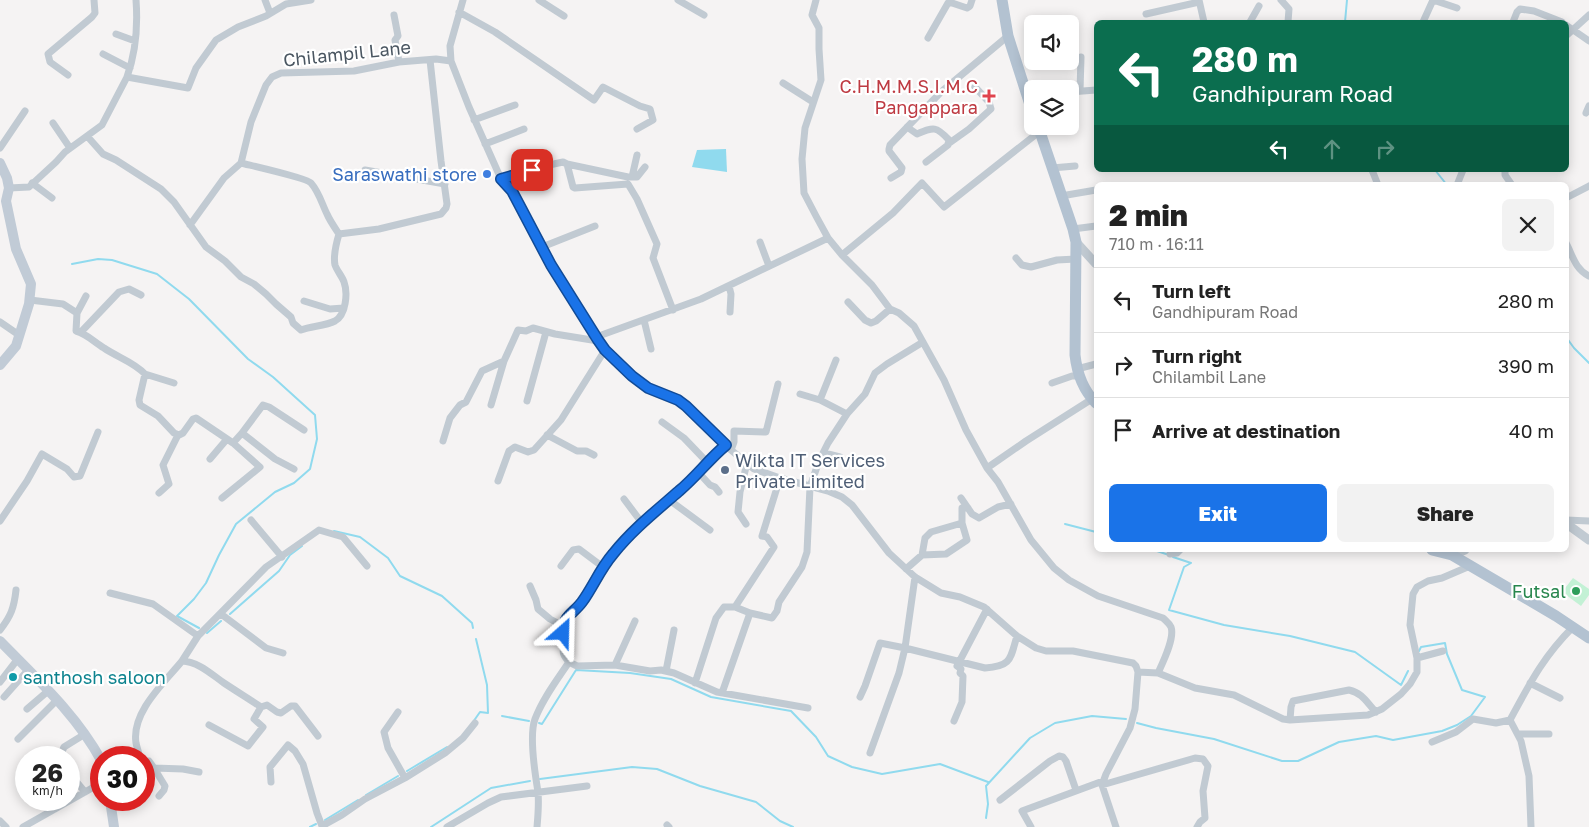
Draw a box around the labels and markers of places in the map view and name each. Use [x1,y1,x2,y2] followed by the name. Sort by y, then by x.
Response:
[840,75,978,118] place label: C.H.M.M.S.I.M.C Pangappara
[982,89,996,103] marker: C.H.M.M.S.I.M.C Pangappara
[511,149,553,191] pin
[332,163,477,185] place label: Saraswathi store
[481,168,493,180] marker: Saraswathi store
[735,449,885,492] place label: Wikta IT Services Private Limited
[719,464,731,476] marker: Wikta IT Services Private Limited
[1512,580,1566,602] place label: Futsal
[1570,585,1582,597] marker: Futsal
[23,666,166,688] place label: santhosh saloon
[7,671,19,683] marker: santhosh saloon

